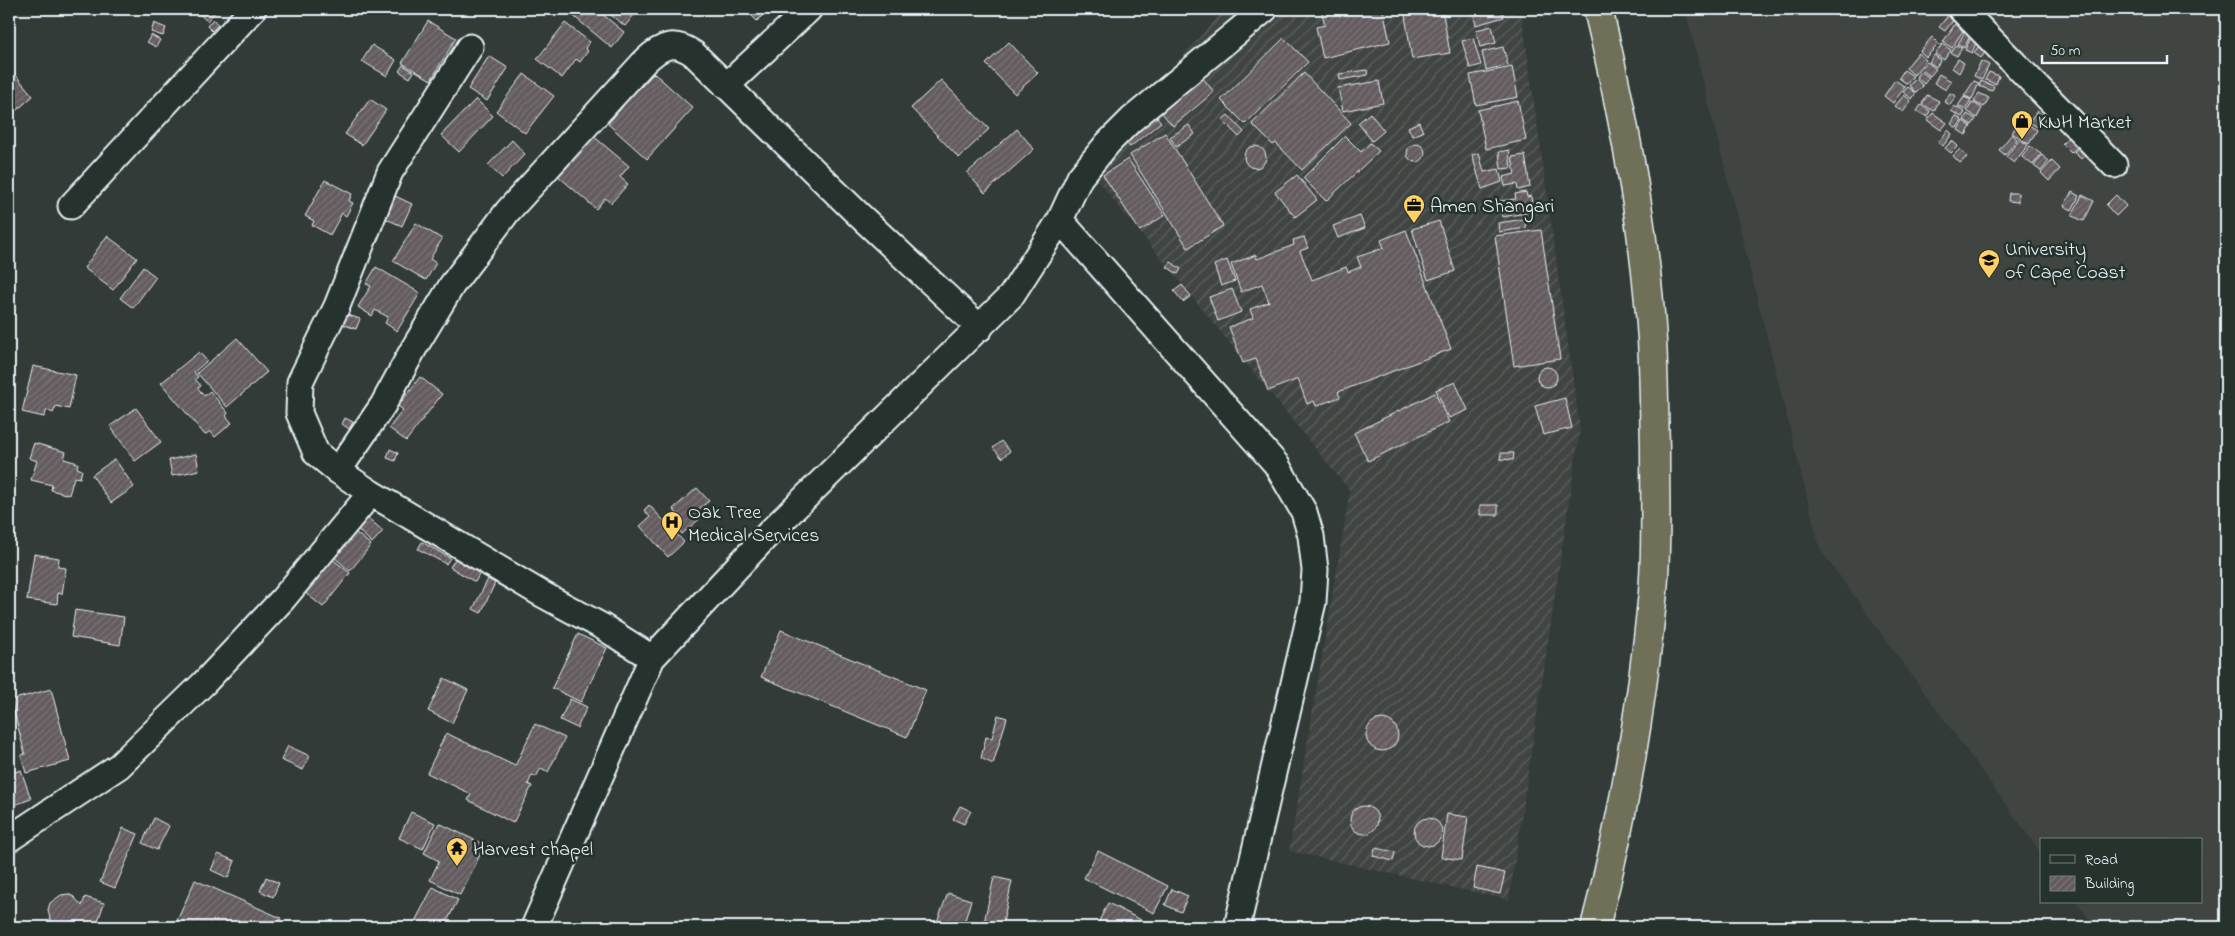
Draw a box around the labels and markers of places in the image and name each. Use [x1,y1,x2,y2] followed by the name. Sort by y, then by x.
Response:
[2010,109,2034,140] shop icon: KNH Market
[2038,109,2132,138] place label: KNH Market
[1402,193,1426,224] office icon: Amen Shangari
[1430,193,1554,223] place label: Amen Shangari
[2005,236,2126,288] place label: University of Cape Coast
[1977,248,2001,279] school or university icon: University of Cape Coast
[688,499,819,551] place label: Oak Tree Medical Services
[660,510,684,541] hospital icon: Oak Tree Medical Services
[445,836,469,867] temple icon: Harvest chapel
[473,836,593,865] place label: Harvest chapel

